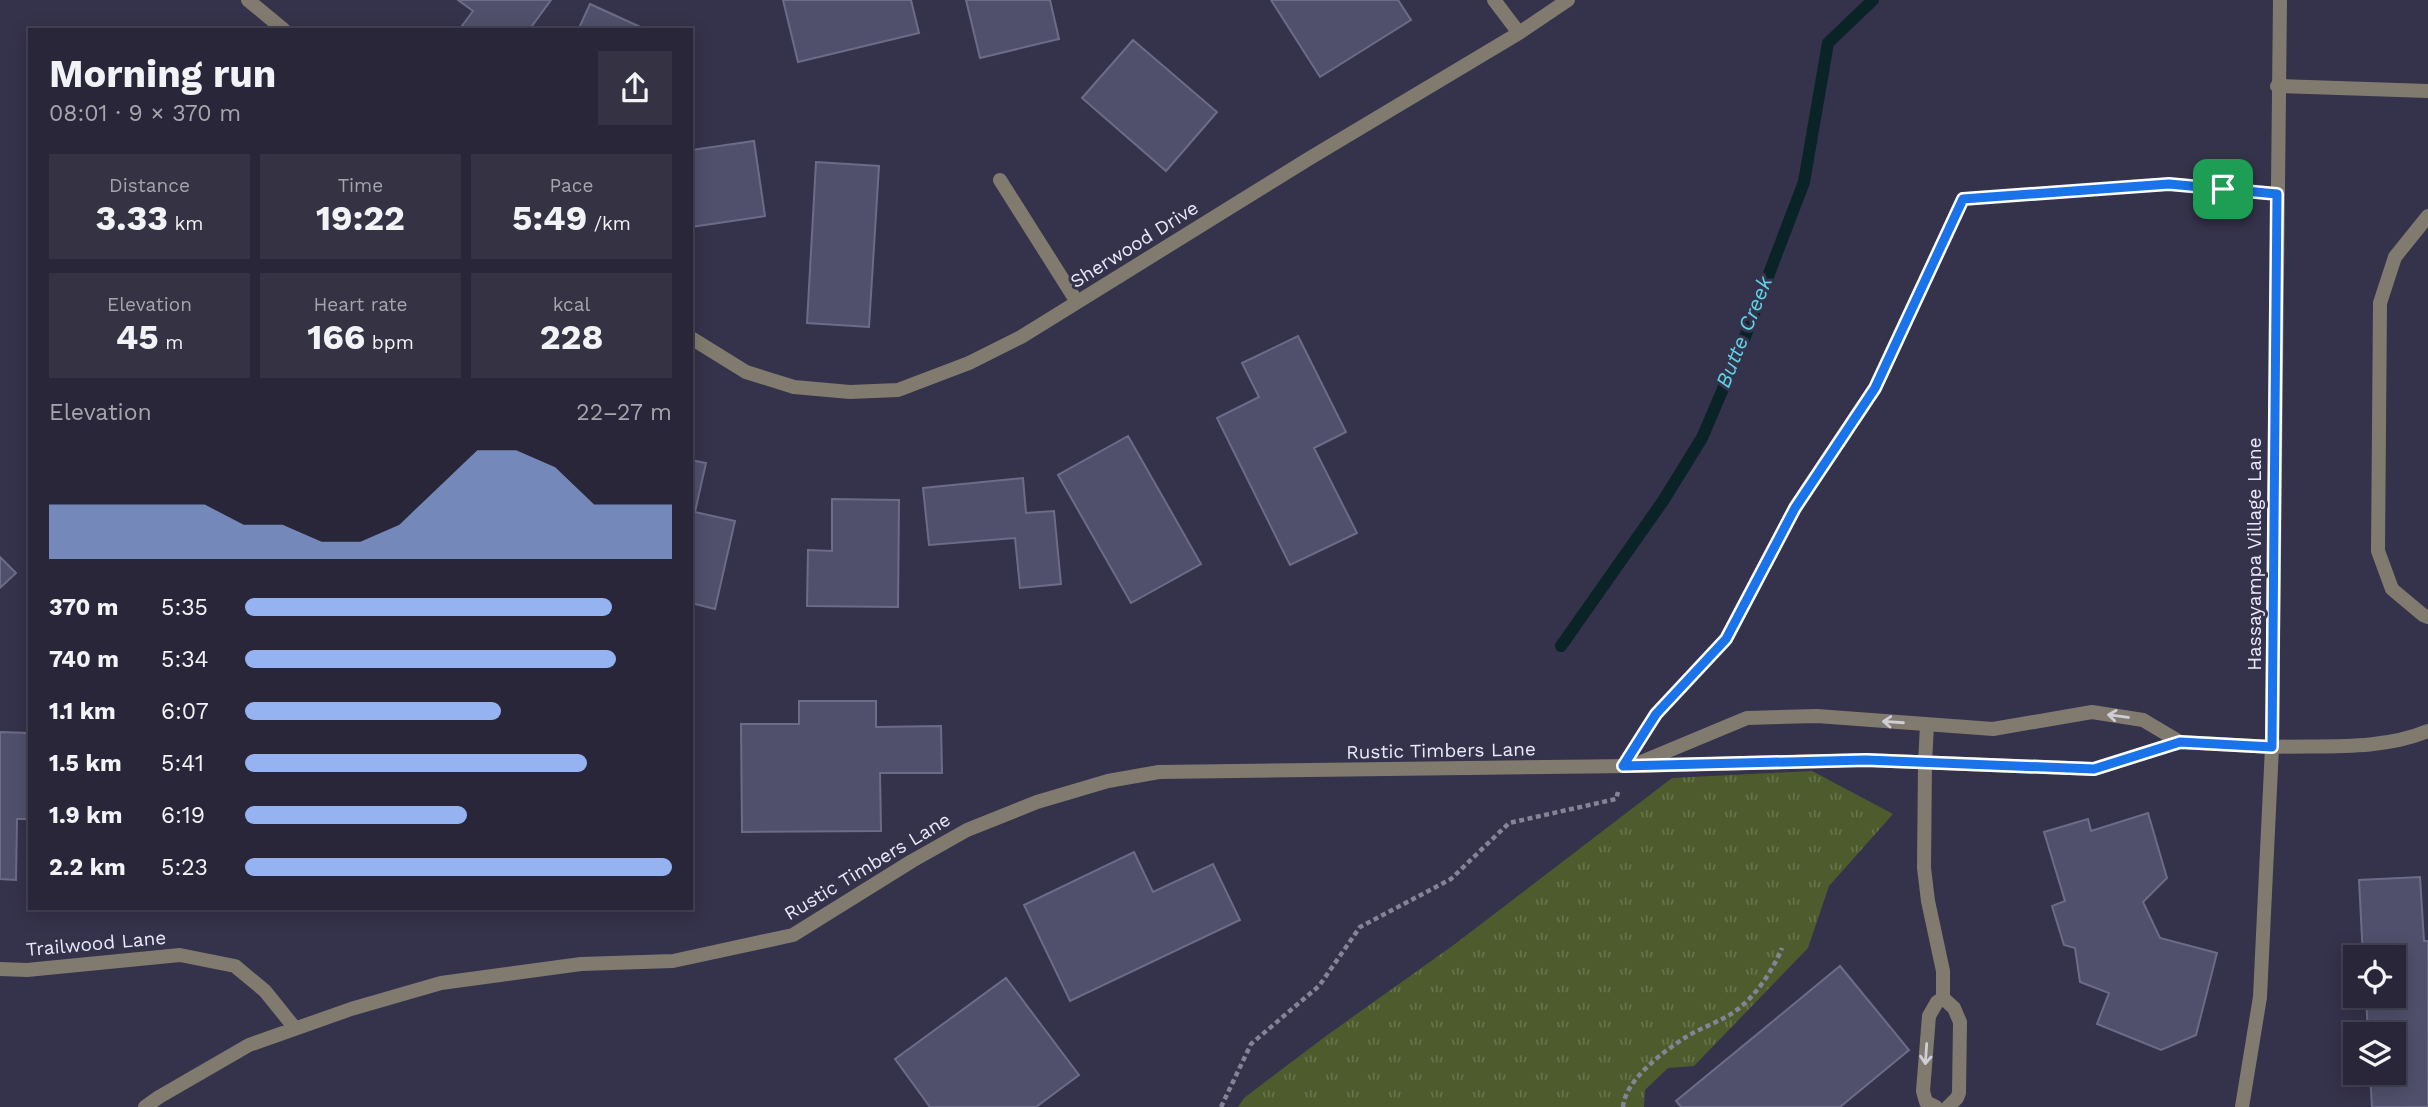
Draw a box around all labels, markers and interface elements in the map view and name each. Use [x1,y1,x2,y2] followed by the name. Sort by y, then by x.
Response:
[598,51,672,125] button: share
[49,52,276,96] text: Morning run
[49,100,241,127] text: 08:01 · 9 × 370 m
[2193,159,2253,219] pin
[2204,170,2242,208] icon: arrive
[109,174,190,197] text: Distance
[338,174,383,197] text: Time
[550,174,593,197] text: Pace
[1066,196,1203,293] street label: Sherwood Drive
[96,197,168,239] text: 3.33
[316,197,405,239] text: 19:22
[512,197,587,239] text: 5:49
[168,212,203,235] text: km
[587,212,631,235] text: /km
[1710,272,1777,391] water label: Butte Creek
[107,293,192,316] text: Elevation
[314,293,407,316] text: Heart rate
[553,293,590,316] text: kcal
[116,316,159,358] text: 45
[307,316,365,358] text: 166
[540,316,603,358] text: 228
[159,331,183,354] text: m
[365,331,414,354] text: bpm
[49,399,152,426] text: Elevation
[576,399,672,426] text: 22–27 m
[2243,437,2266,671] street label: Hassayampa Village Lane
[49,594,118,621] text: 370 m
[161,594,208,621] text: 5:35
[49,646,119,673] text: 740 m
[161,646,209,673] text: 5:34
[49,698,116,725] text: 1.1 km
[161,698,209,725] text: 6:07
[2107,709,2130,722] one-way arrow
[1882,715,1904,728] one-way arrow
[1346,737,1536,764] street label: Rustic Timbers Lane
[49,750,122,777] text: 1.5 km
[161,750,204,777] text: 5:41
[49,802,122,829] text: 1.9 km
[161,802,205,829] text: 6:19
[780,808,954,925] street label: Rustic Timbers Lane
[49,854,126,881] text: 2.2 km
[161,854,208,881] text: 5:23
[25,926,167,961] street label: Trailwood Lane
[2343,945,2406,1085] map controls
[2343,945,2406,1008] button: locate
[2343,1022,2406,1085] button: layers
[1919,1042,1932,1064] one-way arrow

